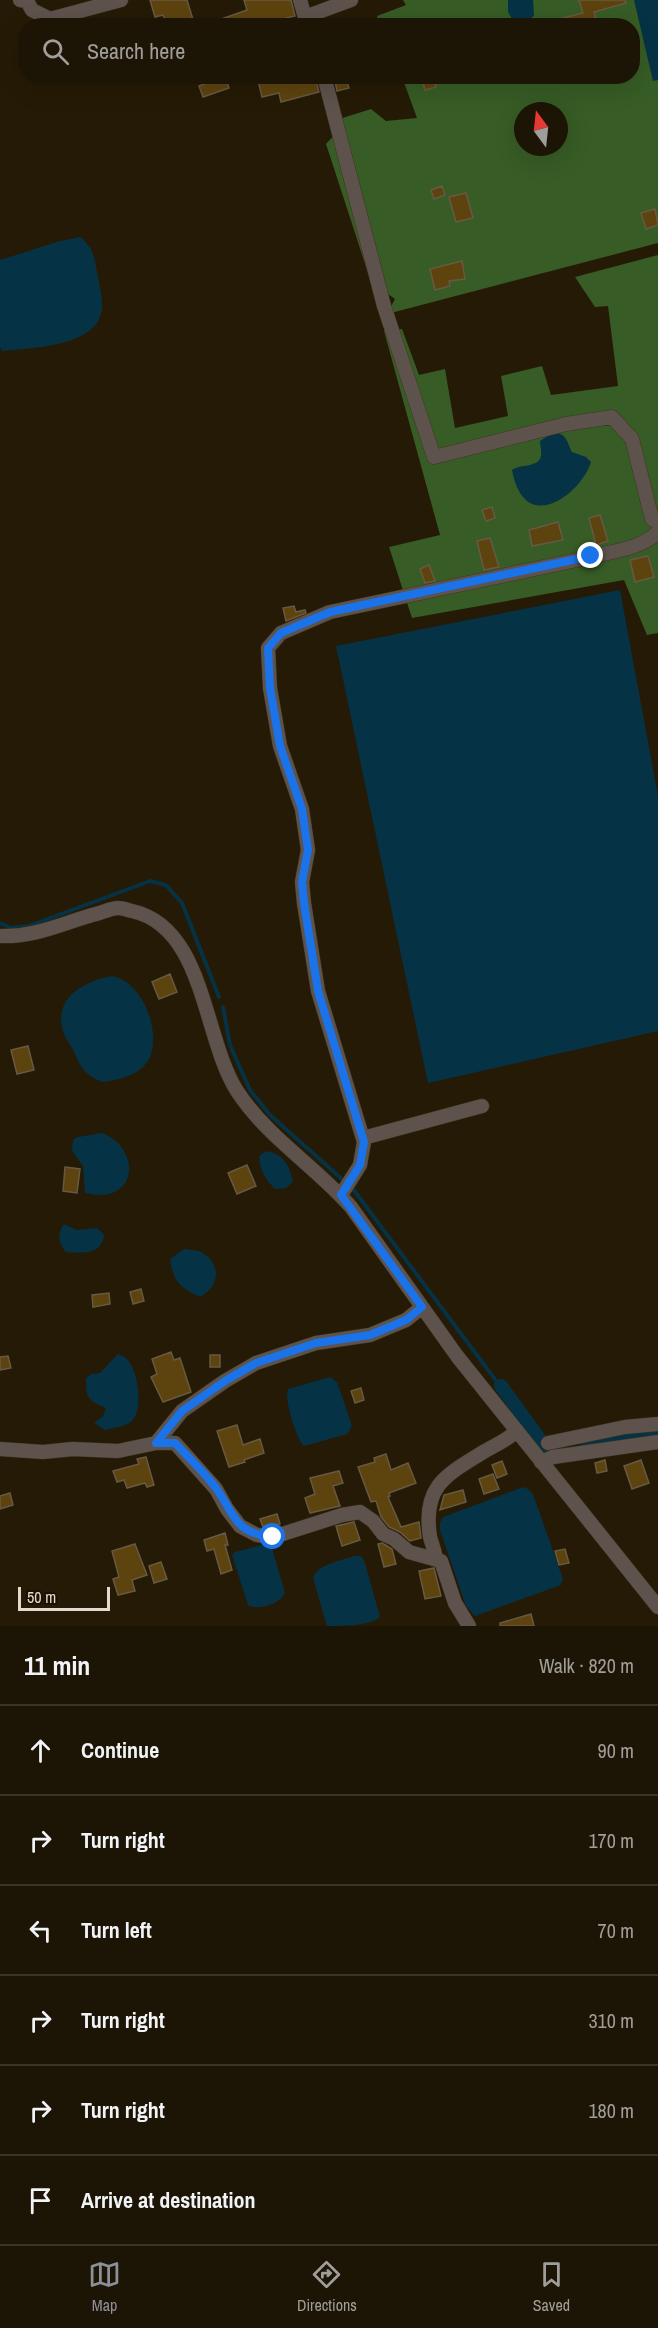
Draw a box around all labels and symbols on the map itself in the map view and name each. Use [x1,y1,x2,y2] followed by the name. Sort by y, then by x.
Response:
[514,102,568,156] north arrow
[577,542,603,568] route end
[259,1523,285,1549] route start
[18,1584,110,1612] scale bar

